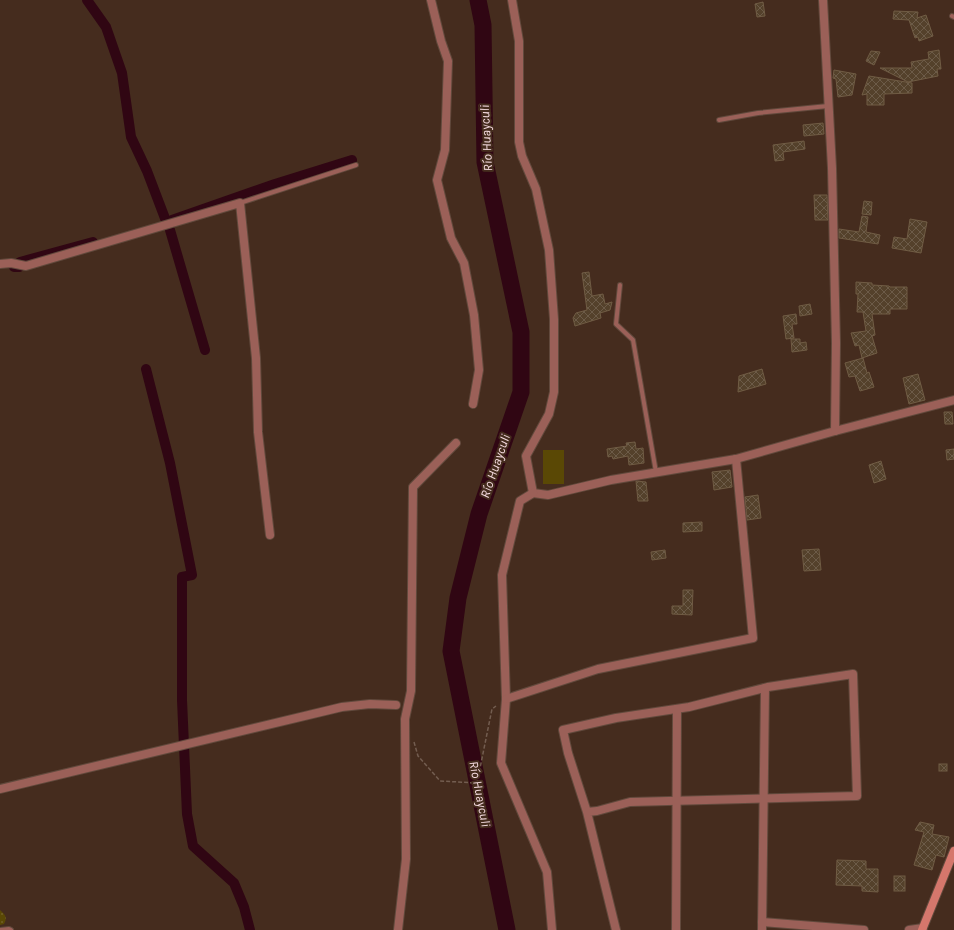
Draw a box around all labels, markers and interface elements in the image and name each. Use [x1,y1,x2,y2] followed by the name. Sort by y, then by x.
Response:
[477,104,495,172] water label: Río Huayculi
[477,431,513,500] water label: Río Huayculi
[466,760,494,829] water label: Río Huayculi

